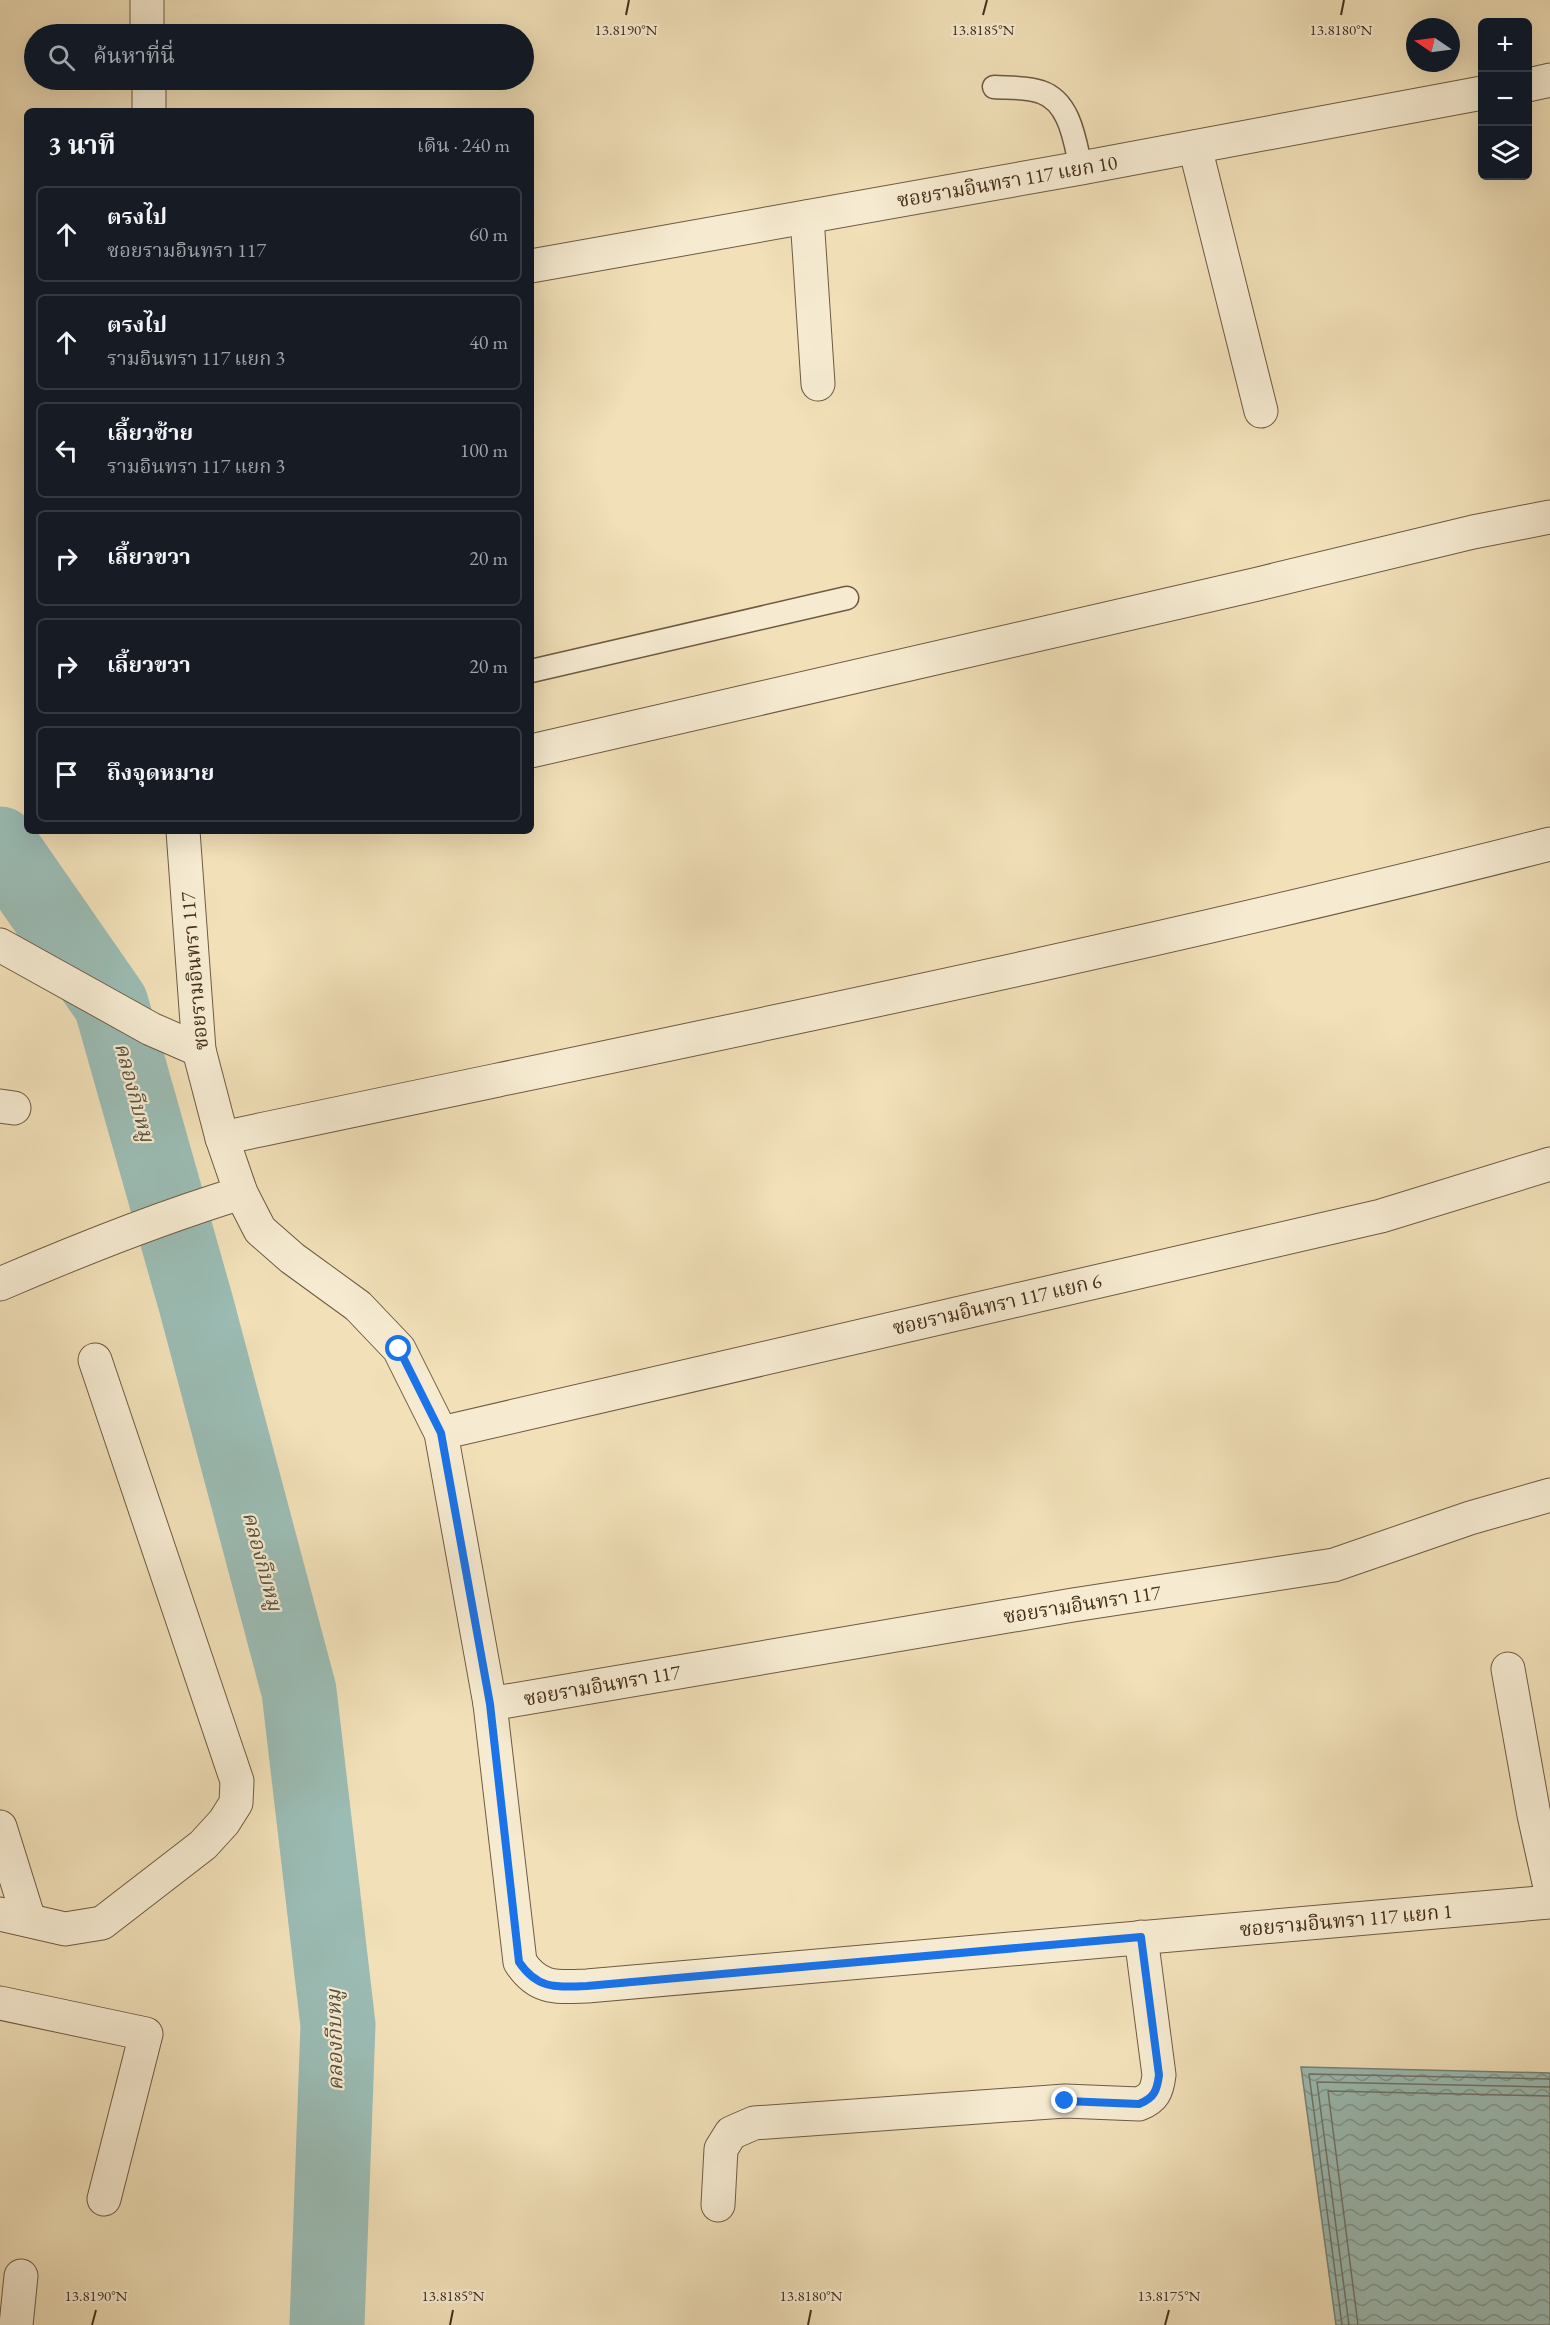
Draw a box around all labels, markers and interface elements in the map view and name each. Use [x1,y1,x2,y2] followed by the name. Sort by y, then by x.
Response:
[1406,18,1460,72] north arrow
[1478,18,1532,180] map controls
[1478,18,1532,72] button: +
[595,20,658,39] text: 13.8190°N
[952,20,1015,39] text: 13.8185°N
[1310,20,1373,39] text: 13.8180°N
[24,24,534,90] search box
[45,41,78,74] icon: search
[93,41,175,70] text: ค้นหาที่นี่
[1478,72,1532,126] button: −
[1478,126,1532,180] button: layers
[48,128,115,162] text: 3 นาที
[417,132,510,158] text: เดิน · 240 m
[895,149,1120,213] street label: ซอยรามอินทรา 117 แยก 10
[107,202,167,231] text: ตรงไป
[50,218,83,251] icon: ahead
[469,221,508,247] text: 60 m
[107,237,266,263] text: ซอยรามอินทรา 117
[107,310,167,339] text: ตรงไป
[50,326,83,359] icon: ahead
[469,329,508,355] text: 40 m
[107,345,285,371] text: รามอินทรา 117 แยก 3
[107,418,193,447] text: เลี้ยวซ้าย
[50,434,83,467] icon: left
[460,437,508,463] text: 100 m
[107,453,285,479] text: รามอินทรา 117 แยก 3
[50,542,83,575] icon: right
[107,542,191,571] text: เลี้ยวขวา
[469,545,508,571] text: 20 m
[50,650,83,683] icon: right
[107,650,191,679] text: เลี้ยวขวา
[469,653,508,679] text: 20 m
[50,758,83,791] icon: arrive
[107,758,214,787] text: ถึงจุดหมาย
[174,890,214,1051] street label: ซอยรามอินทรา 117
[108,1040,161,1146] water label: คลองกีบหมู
[890,1267,1104,1341] street label: ซอยรามอินทรา 117 แยก 6
[385,1335,411,1361] route start
[236,1509,289,1615] water label: คลองกีบหมู
[1001,1579,1163,1629] street label: ซอยรามอินทรา 117
[521,1658,683,1712] street label: ซอยรามอินทรา 117
[1238,1898,1454,1942] street label: ซอยรามอินทรา 117 แยก 1
[320,1988,349,2091] water label: คลองกีบหมู
[1051,2087,1077,2113] route end
[65,2286,128,2305] text: 13.8190°N
[422,2286,485,2305] text: 13.8185°N
[780,2286,843,2305] text: 13.8180°N
[1138,2286,1201,2305] text: 13.8175°N

